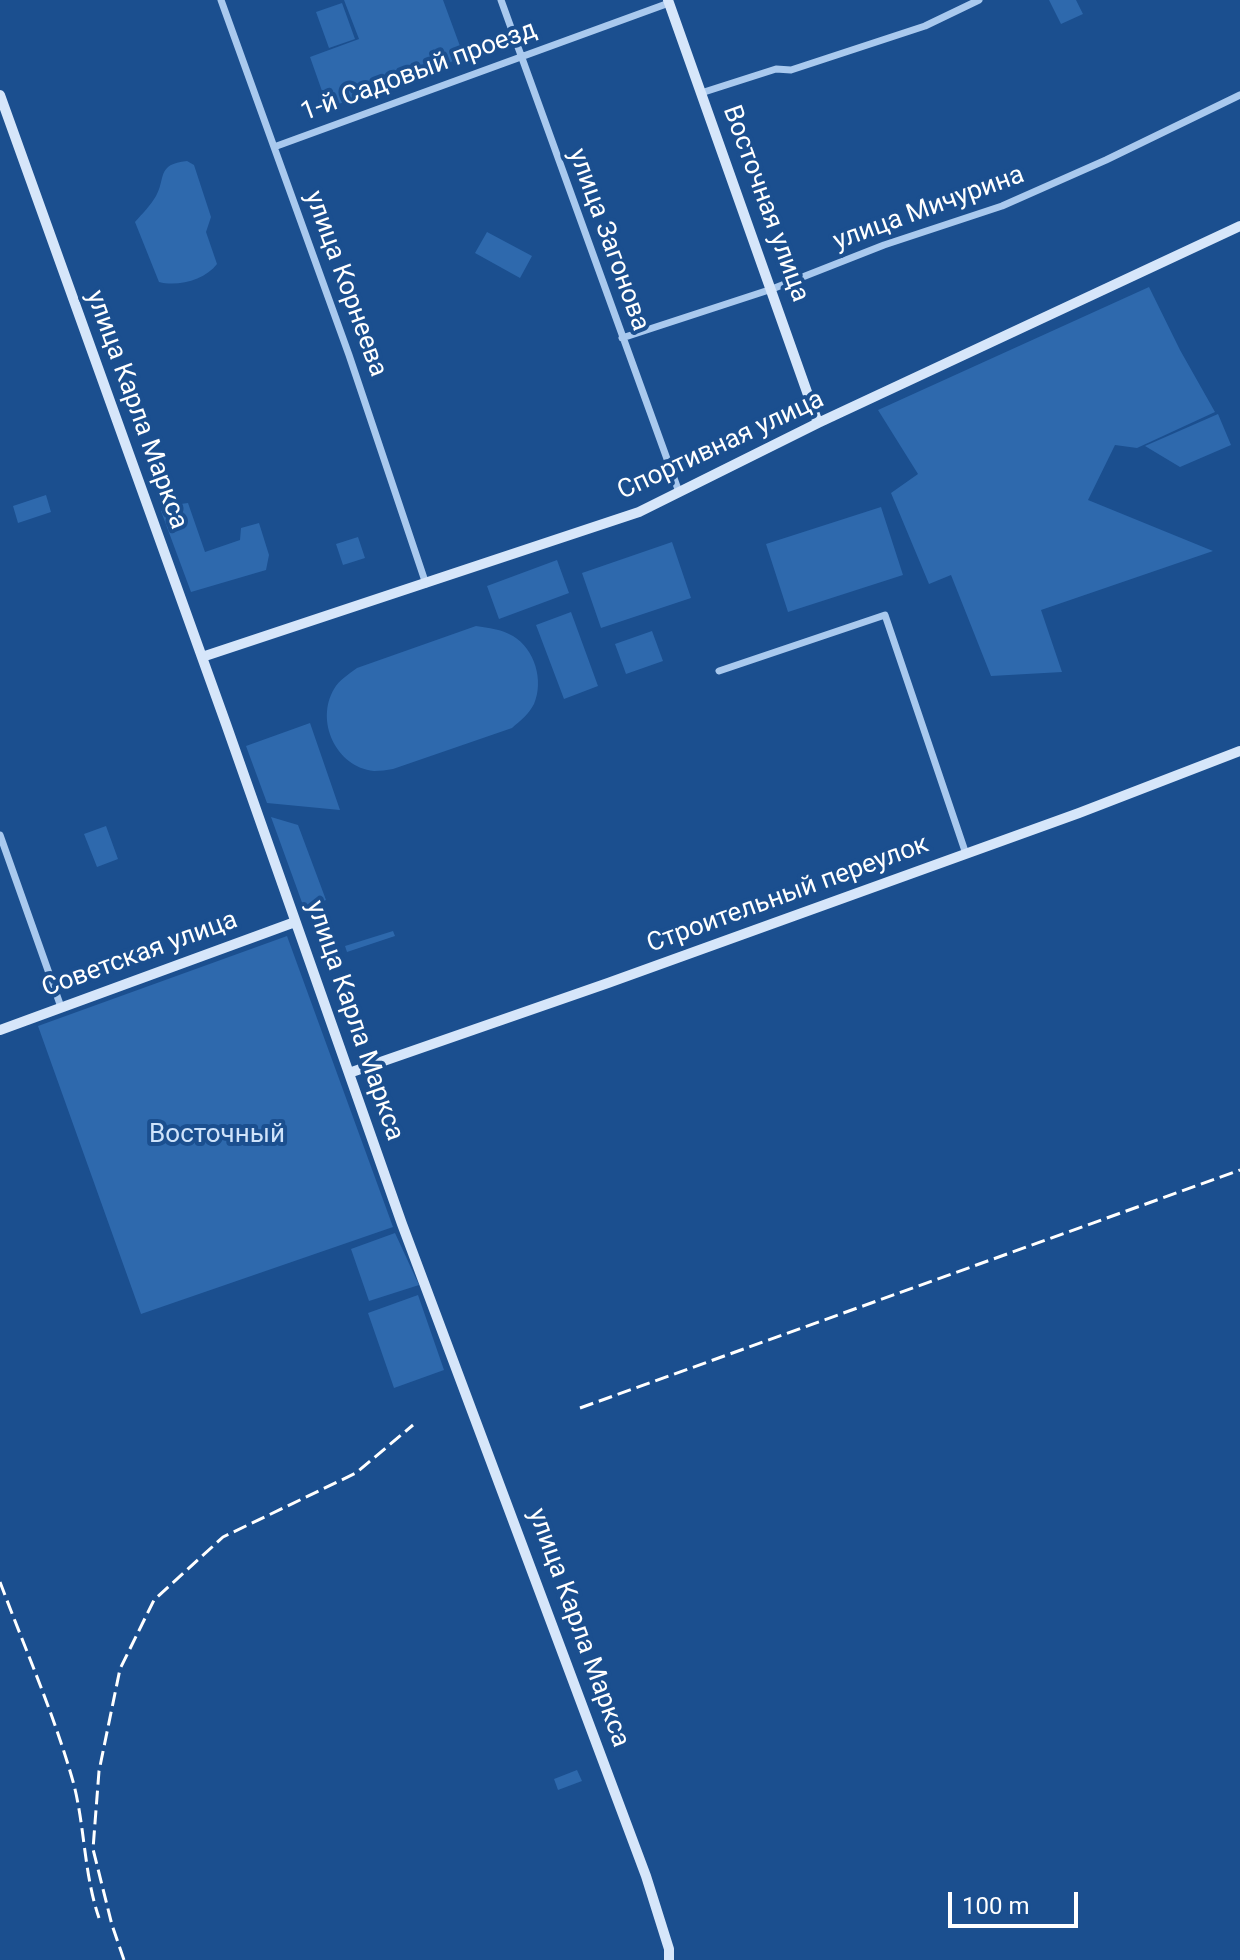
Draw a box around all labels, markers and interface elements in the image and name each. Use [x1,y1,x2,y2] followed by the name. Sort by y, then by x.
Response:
[297,15,541,129] street label: 1-й Садовый проезд
[715,101,815,307] street label: Восточная улица
[561,145,655,335] street label: улица Загонова
[829,160,1029,258] street label: улица Мичурина
[297,187,393,381] street label: улица Корнеева
[78,286,194,534] street label: улица Карла Маркса
[613,385,829,507] street label: Спортивная улица
[643,829,933,961] street label: Строительный переулок
[298,897,410,1145] street label: улица Карла Маркса
[38,905,242,1005] street label: Советская улица
[149,1119,285,1151] park label: Восточный
[520,1504,636,1752] street label: улица Карла Маркса
[952,1876,1082,1926] scale bar
[962,1892,1029,1920] text: 100 m

